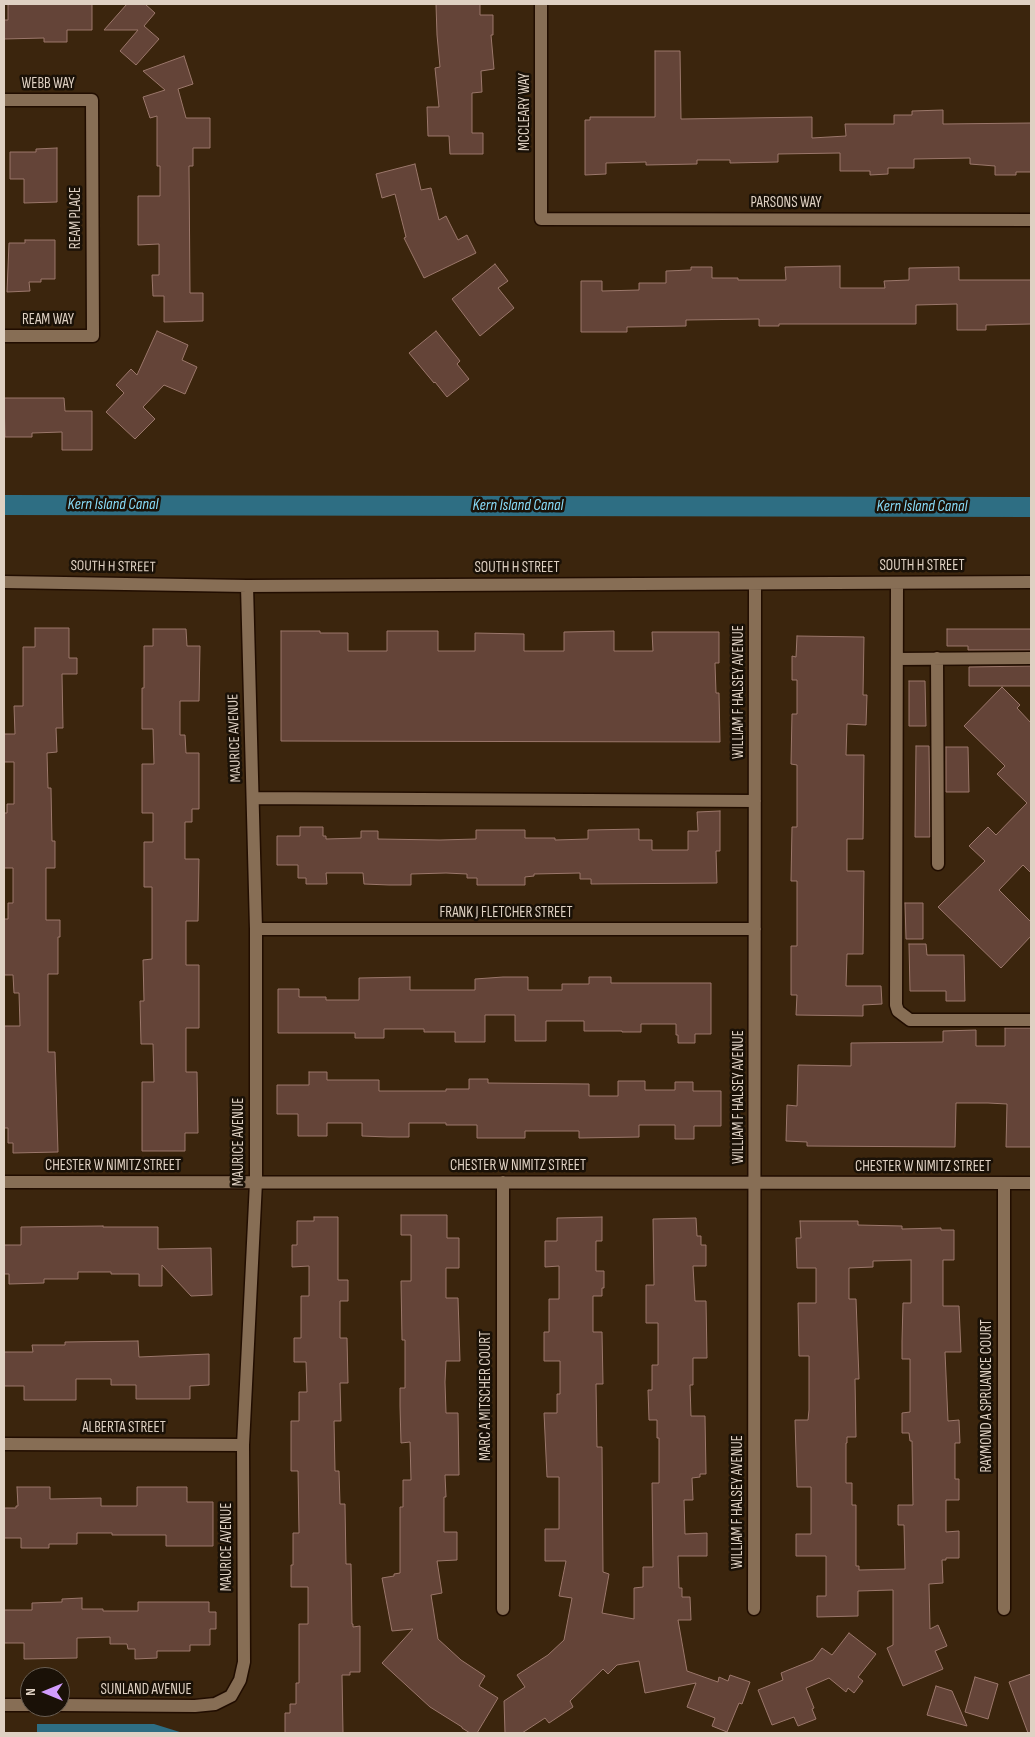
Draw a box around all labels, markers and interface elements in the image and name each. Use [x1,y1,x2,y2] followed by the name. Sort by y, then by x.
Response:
[516,73,534,151] street label: MCCLEARY WAY
[21,75,75,93] street label: WEBB WAY
[67,187,85,249] street label: REAM PLACE
[750,194,822,212] street label: PARSONS WAY
[22,311,74,329] street label: REAM WAY
[68,495,158,515] water label: Kern Island Canal
[473,496,563,516] water label: Kern Island Canal
[877,497,967,517] water label: Kern Island Canal
[70,557,156,577] street label: SOUTH H STREET
[879,557,965,575] street label: SOUTH H STREET
[474,559,560,577] street label: SOUTH H STREET
[730,625,748,759] street label: WILLIAM F HALSEY AVENUE
[224,693,246,783] street label: MAURICE AVENUE
[439,904,573,922] street label: FRANK J FLETCHER STREET
[730,1030,748,1164] street label: WILLIAM F HALSEY AVENUE
[230,1098,248,1186] street label: MAURICE AVENUE
[45,1157,181,1175] street label: CHESTER W NIMITZ STREET
[450,1157,586,1175] street label: CHESTER W NIMITZ STREET
[855,1158,991,1176] street label: CHESTER W NIMITZ STREET
[978,1320,996,1472] street label: RAYMOND A SPRUANCE COURT
[477,1331,495,1461] street label: MARC A MITSCHER COURT
[82,1419,166,1437] street label: ALBERTA STREET
[729,1435,747,1569] street label: WILLIAM F HALSEY AVENUE
[218,1503,236,1591] street label: MAURICE AVENUE
[20,1667,70,1717] north arrow
[100,1681,192,1699] street label: SUNLAND AVENUE
[22,1688,39,1696] text: N

